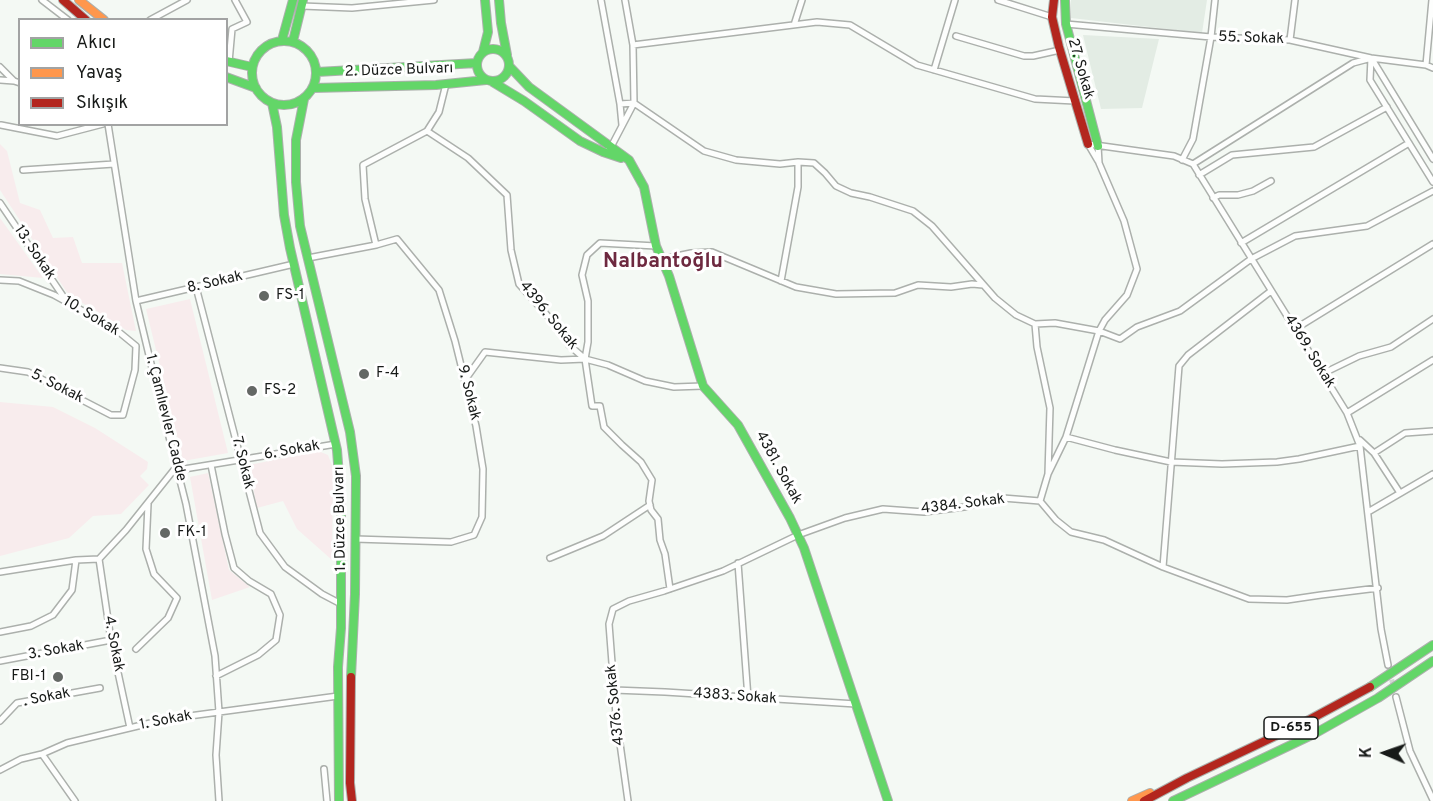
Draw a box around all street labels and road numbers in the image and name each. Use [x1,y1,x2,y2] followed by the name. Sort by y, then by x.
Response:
[1218,29,1284,49] street label: 55. Sokak
[1063,36,1097,102] street label: 27. Sokak
[344,60,454,82] street label: 2. Düzce Bulvarı
[9,222,59,284] street label: 13. Sokak
[185,268,245,298] street label: 8. Sokak
[515,278,581,354] street label: 4396. Sokak
[60,293,122,341] street label: 10. Sokak
[1279,312,1339,392] street label: 4369. Sokak
[141,353,189,483] street label: 1. Çamlıevler Cadde
[452,363,484,423] street label: 9. Sokak
[28,366,86,408] street label: 5. Sokak
[751,428,805,508] street label: 4381. Sokak
[227,435,257,491] street label: 7. Sokak
[263,437,321,465] street label: 6. Sokak
[331,466,351,572] street label: 1. Düzce Bulvarı
[920,491,1006,519] street label: 4384. Sokak
[99,614,127,674] street label: 4. Sokak
[27,637,85,665] street label: 3. Sokak
[603,663,629,747] street label: 4376. Sokak
[22,685,72,711] street label: . Sokak
[693,685,777,709] street label: 4383. Sokak
[138,707,194,735] street label: 1. Sokak
[1264,717,1318,739] road number: D-655

